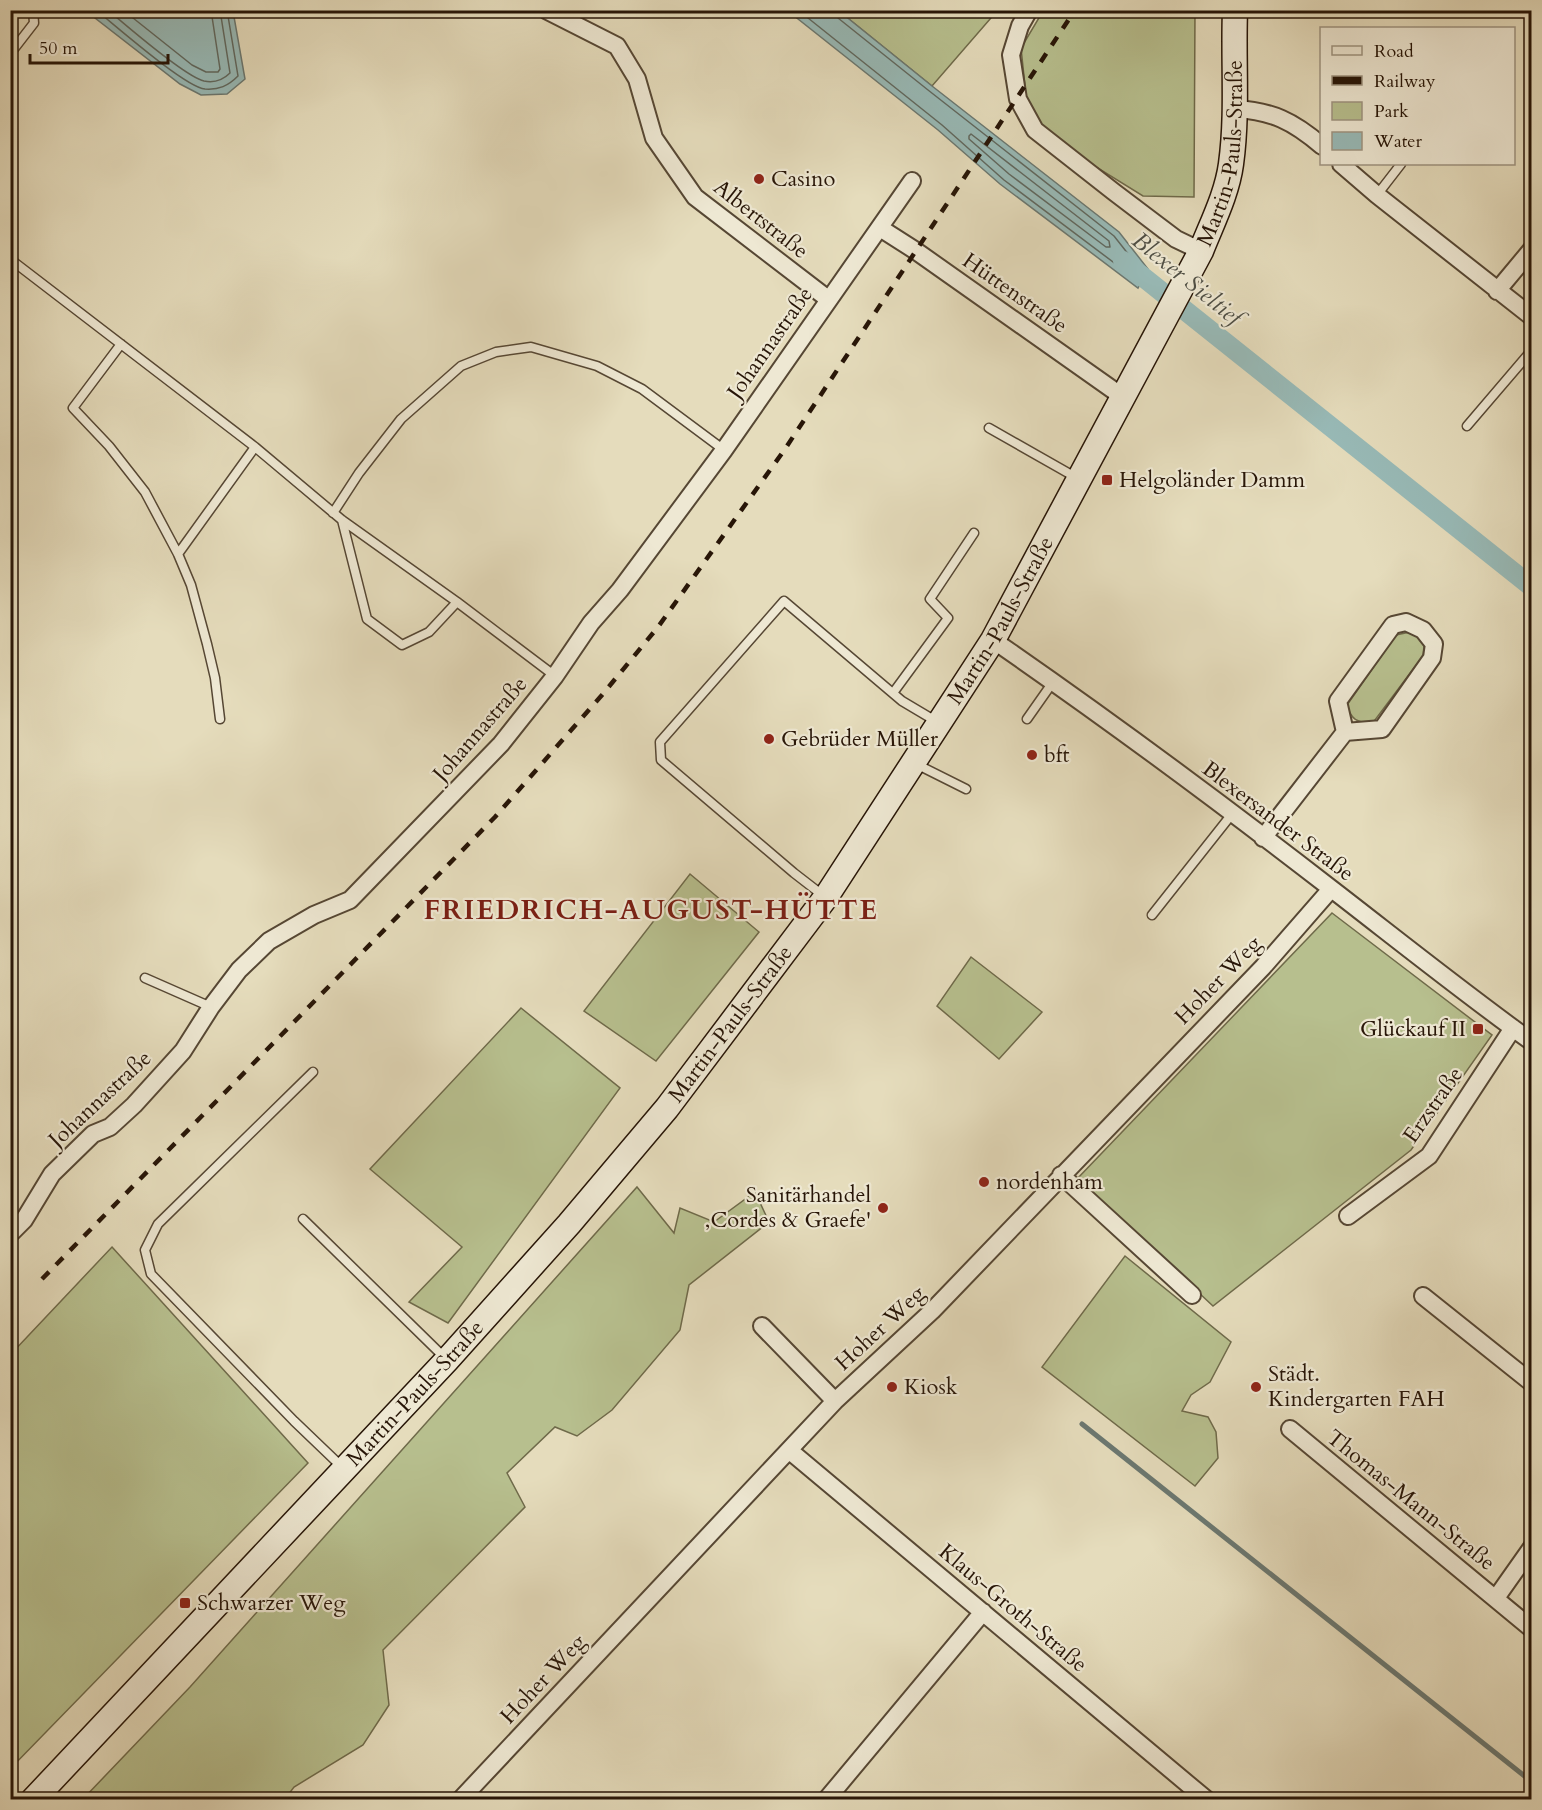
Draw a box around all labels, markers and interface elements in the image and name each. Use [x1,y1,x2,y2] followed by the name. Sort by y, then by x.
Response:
[30,27,168,65] scale bar
[1320,27,1515,165] legend
[39,36,78,61] text: 50 m
[1374,39,1414,64] text: Road
[1190,60,1250,251] street label: Martin-Pauls-Straße
[1374,69,1436,94] text: Railway
[1374,99,1409,124] text: Park
[1373,129,1423,154] text: Water
[771,164,835,194] place label: Casino
[707,172,815,266] street label: Albertstraße
[752,172,766,186] marker: Casino
[1125,224,1253,337] water label: Blexer Sieltief
[957,246,1073,340] street label: Hüttenstraße
[719,281,820,407] street label: Johannastraße
[1119,465,1306,495] place label: Helgoländer Damm
[1100,473,1114,487] marker: Helgoländer Damm
[940,531,1061,710] street label: Martin-Pauls-Straße
[424,670,534,790] street label: Johannastraße
[781,724,939,754] place label: Gebrüder Müller
[762,732,776,746] marker: Gebrüder Müller
[1044,740,1070,770] place label: bft
[1025,748,1039,762] marker: bft
[1196,754,1360,888] street label: Blexersander Straße
[423,891,879,929] district label: FRIEDRICH-AUGUST-HÜTTE
[1168,928,1268,1031] street label: Hoher Weg
[661,939,799,1109] street label: Martin-Pauls-Straße
[1360,1014,1466,1044] place label: Glückauf II
[1471,1022,1485,1036] marker: Glückauf II
[40,1044,158,1156] street label: Johannastraße
[1396,1061,1470,1149] street label: Erzstraße
[996,1167,1103,1197] place label: nordenham
[977,1175,991,1189] marker: nordenham
[705,1180,871,1235] place label: Sanitärhandel ,Cordes & Graefe'
[876,1201,890,1215] marker: Sanitärhandel ,Cordes & Graefe'
[828,1278,932,1377] street label: Hoher Weg
[339,1314,491,1473] street label: Martin-Pauls-Straße
[1268,1359,1445,1414] place label: Städt. Kindergarten FAH
[904,1372,958,1402] place label: Kiosk
[885,1380,899,1394] marker: Kiosk
[1249,1380,1263,1394] marker: Städt. Kindergarten FAH
[1320,1423,1502,1577] street label: Thomas-Mann-Straße
[932,1537,1094,1679] street label: Klaus-Groth-Straße
[197,1588,346,1618] place label: Schwarzer Weg
[178,1596,192,1610] marker: Schwarzer Weg
[494,1627,593,1731] street label: Hoher Weg

